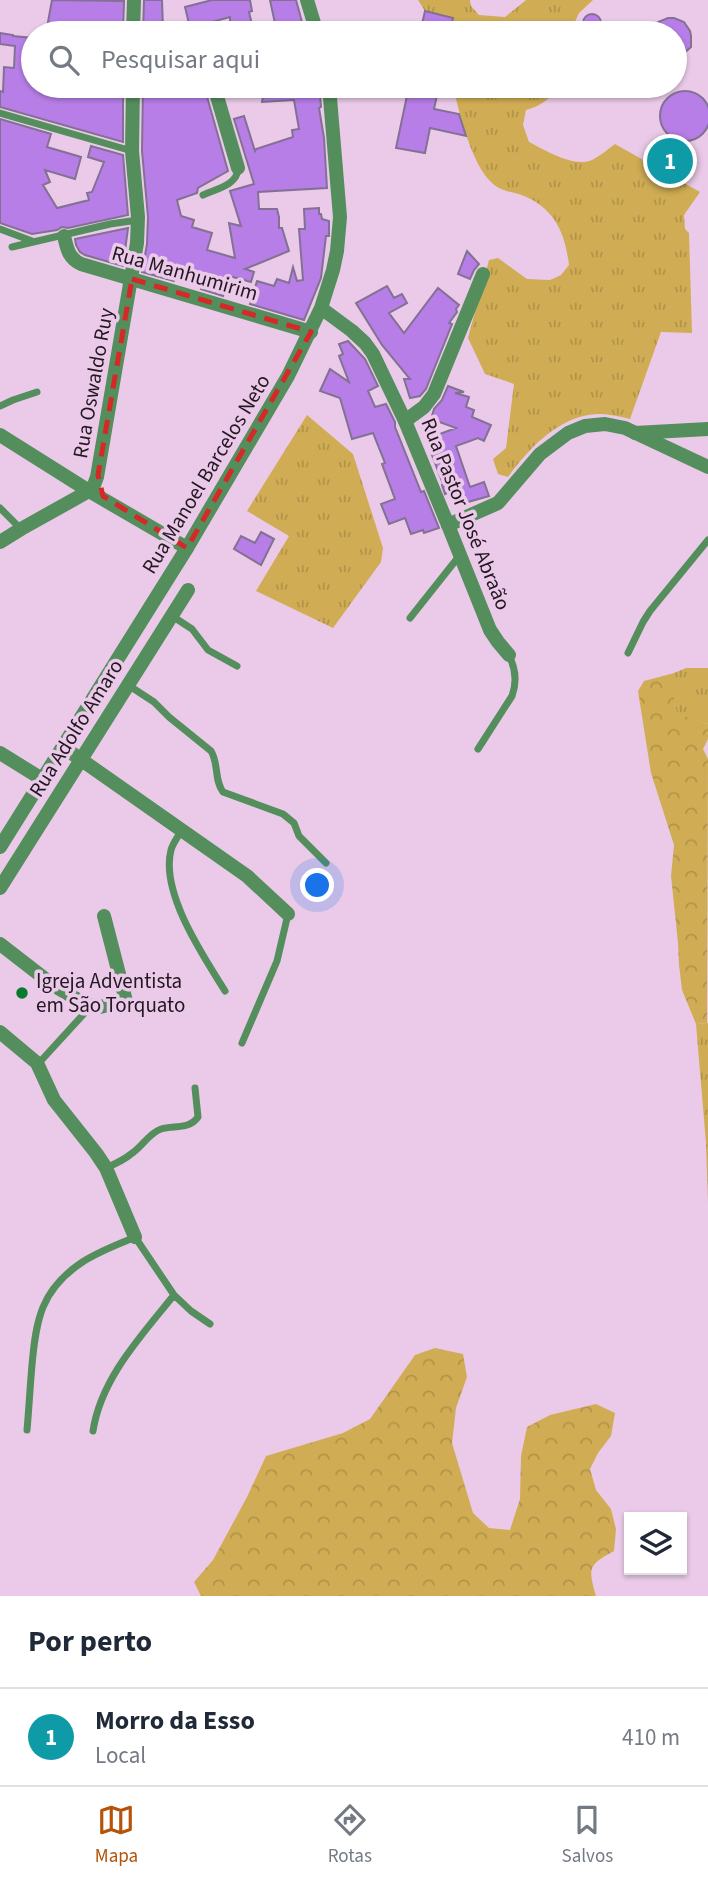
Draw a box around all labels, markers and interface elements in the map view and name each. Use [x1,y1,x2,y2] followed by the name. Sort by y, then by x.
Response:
[21,21,687,98] search box
[45,41,83,79] icon: search
[101,41,260,78] text: Pesquisar aqui
[647,135,693,187] pin: 1
[108,238,262,308] street label: Rua Manhumirim
[65,305,121,461] street label: Rua Oswaldo Ruy
[134,369,278,579] street label: Rua Manoel Barcelos Neto
[414,413,518,615] street label: Rua Pastor José Abraão
[22,653,130,803] street label: Rua Adolfo Amaro
[300,868,334,902] your location
[36,966,185,1020] place label: Igreja Adventista em São Torquato
[14,985,30,1001] marker: Igreja Adventista em São Torquato
[624,1512,687,1575] map controls
[624,1512,687,1575] button: layers
[28,1620,152,1663] text: Por perto
[95,1702,255,1739] text: Morro da Esso
[45,1721,57,1754] text: 1
[622,1721,680,1754] text: 410 m
[95,1739,146,1772] text: Local
[95,1801,138,1870] tab: Mapa
[328,1801,372,1870] tab: Rotas
[562,1801,613,1870] tab: Salvos

